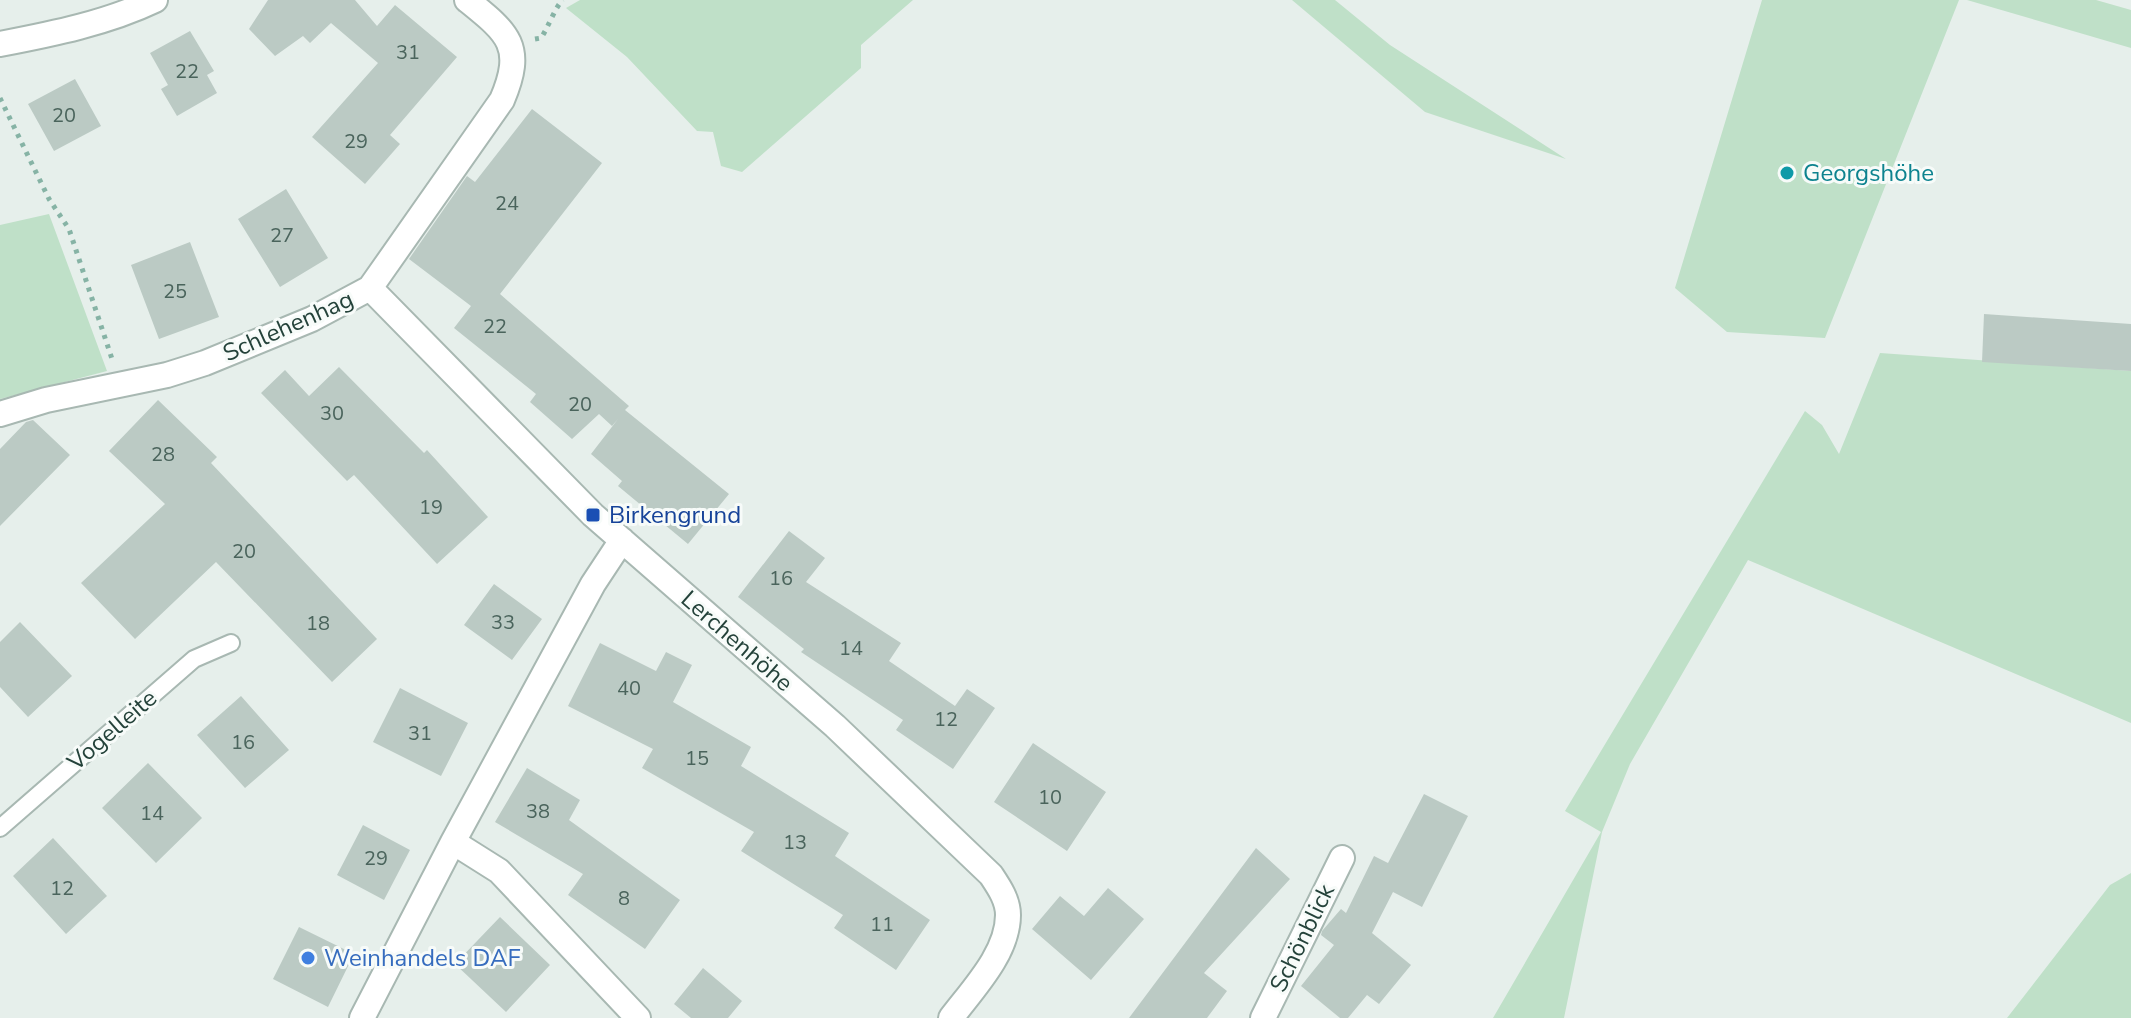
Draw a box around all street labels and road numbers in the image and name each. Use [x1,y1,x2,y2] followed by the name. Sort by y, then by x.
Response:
[218,283,358,369] street label: Schlehenhag
[674,583,800,699] street label: Lerchenhöhe
[60,682,164,778] street label: Vogelleite
[1262,878,1342,997] street label: Schönblick

